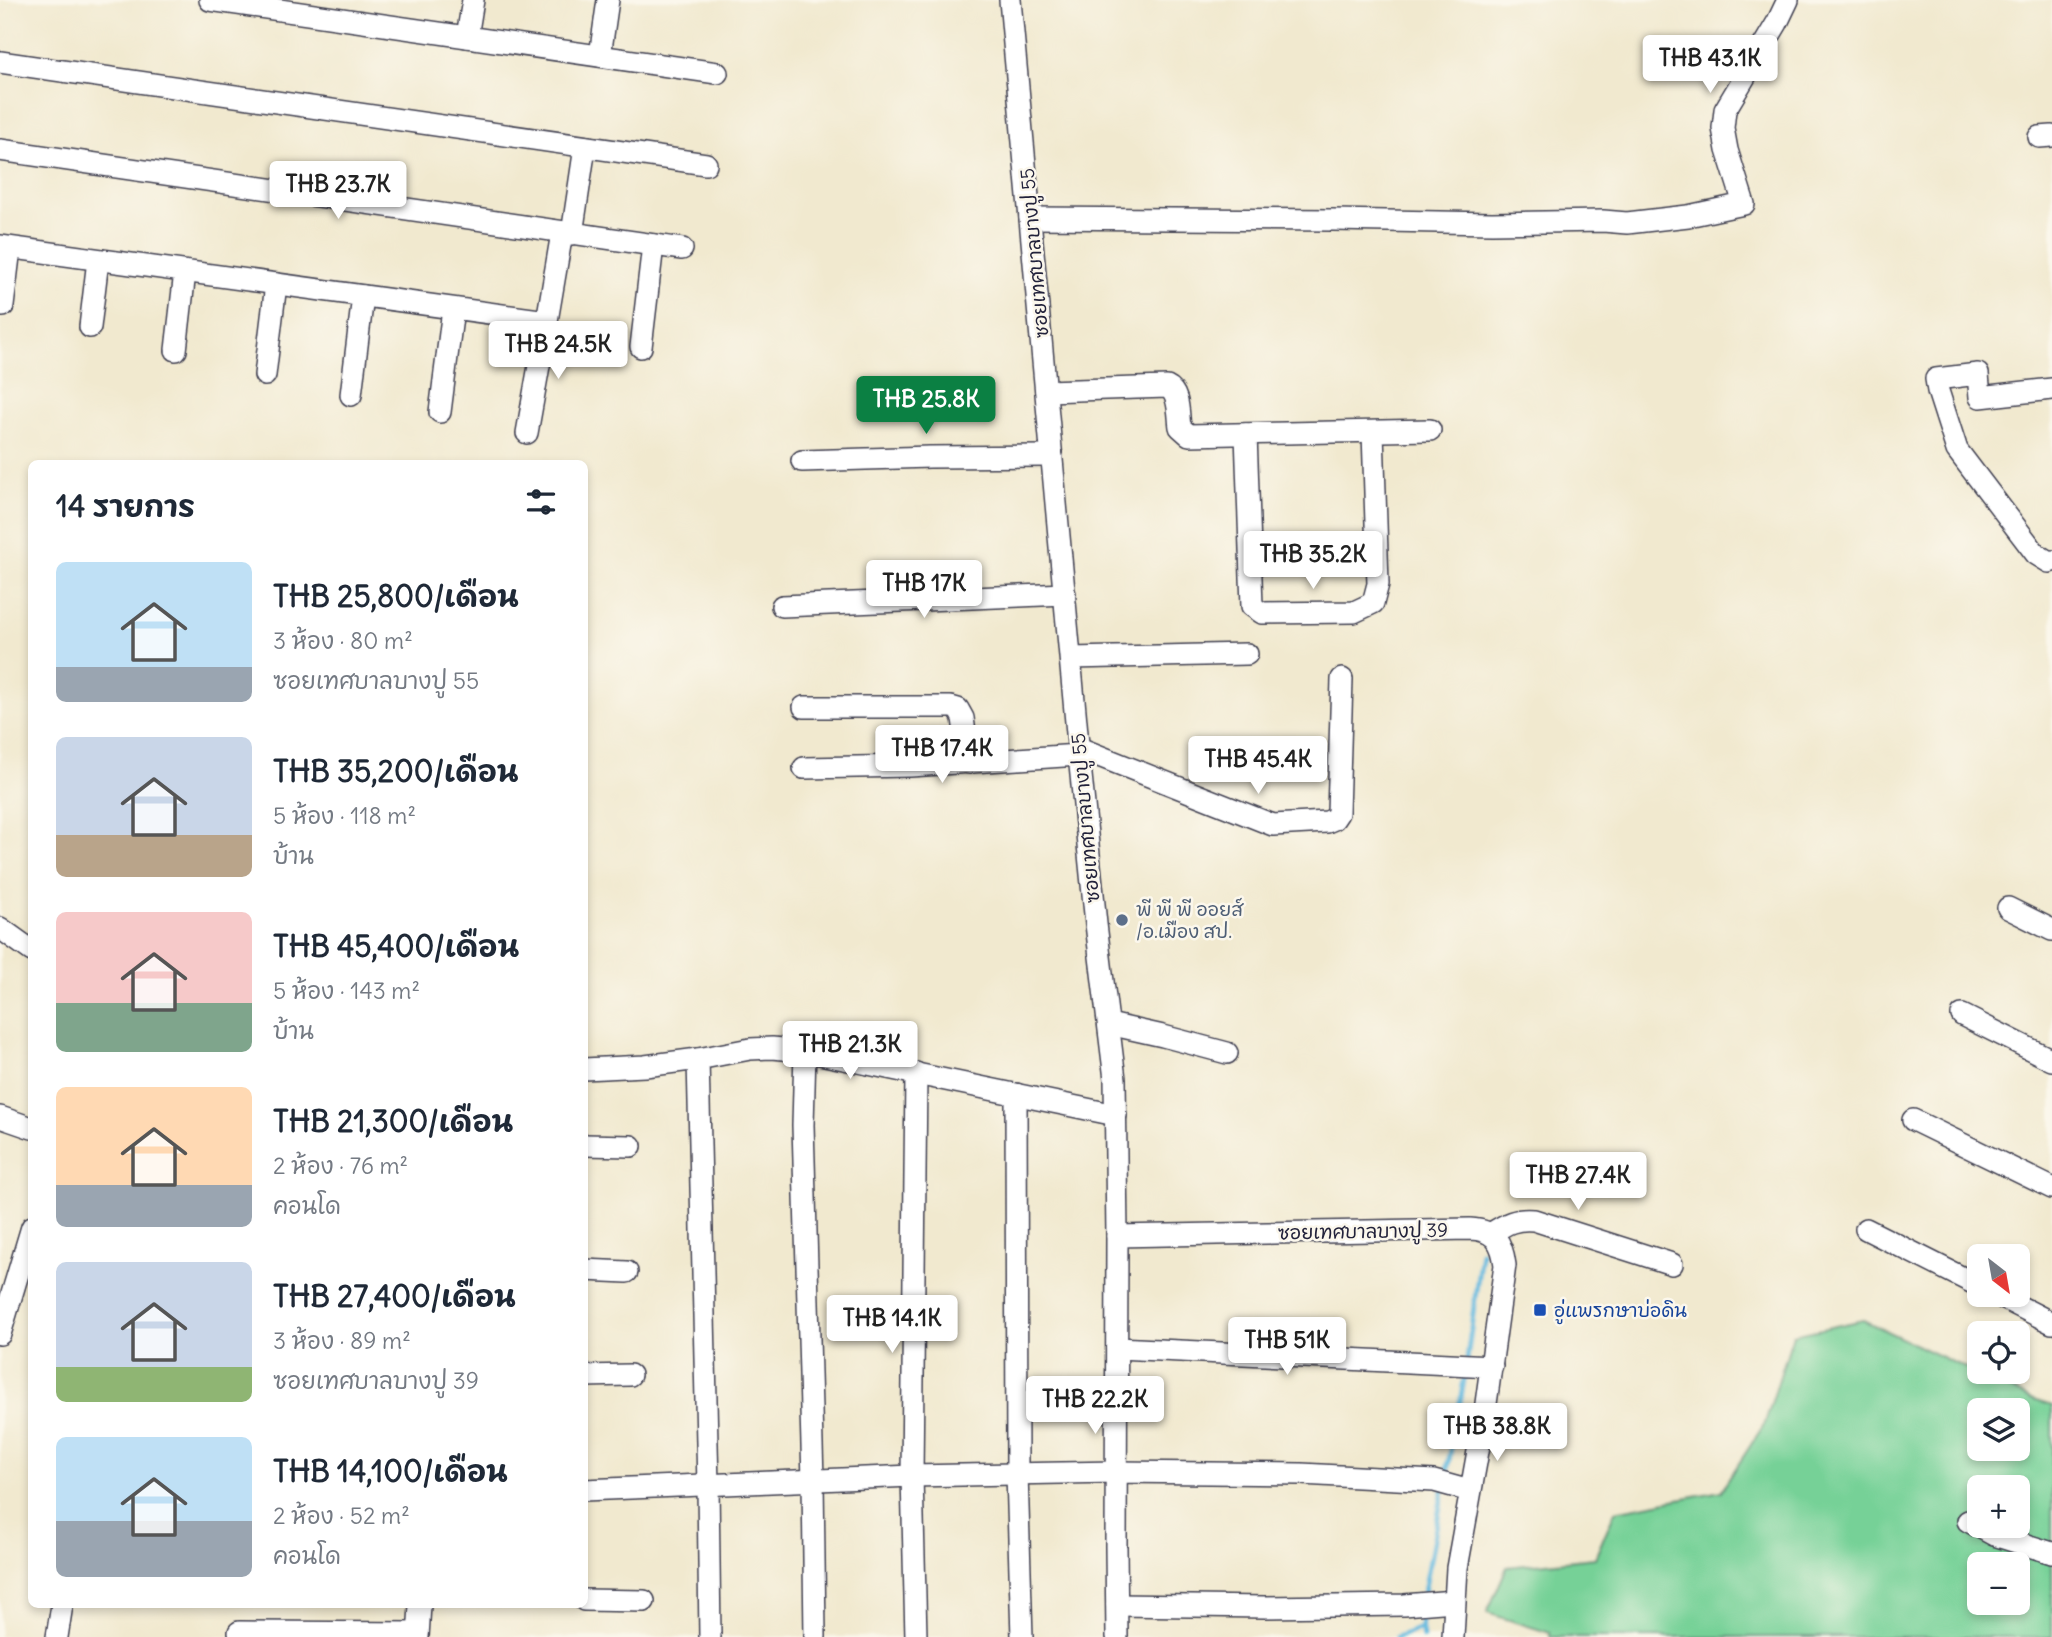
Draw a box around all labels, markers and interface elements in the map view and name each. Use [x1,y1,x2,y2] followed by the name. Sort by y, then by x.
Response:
[1630,36,1790,95] pin: THB 43.1K
[1659,43,1761,72] text: THB 43.1K
[258,162,418,221] pin: THB 23.7K
[1015,167,1056,339] street label: ซอยเทศบาลบางปู 55
[286,169,391,198] text: THB 23.7K
[478,322,638,381] pin: THB 24.5K
[505,329,611,358] text: THB 24.5K
[846,376,1006,436] pin: THB 25.8K
[872,384,980,413] text: THB 25.8K
[522,483,560,521] icon: filters
[56,487,195,525] text: 14 รายการ
[1233,532,1393,591] pin: THB 35.2K
[1260,539,1366,568] text: THB 35.2K
[859,560,989,620] pin: THB 17K
[882,568,966,597] text: THB 17K
[273,577,519,615] text: THB 25,800/เดือน
[112,590,196,674] icon: home
[273,626,413,655] text: 3 ห้อง · 80 m²
[273,666,479,695] text: ซอยเทศบาลบางปู 55
[862,726,1022,785] pin: THB 17.4K
[1066,732,1107,904] street label: ซอยเทศบาลบางปู 55
[891,733,993,762] text: THB 17.4K
[1178,736,1338,796] pin: THB 45.4K
[1204,744,1312,773] text: THB 45.4K
[273,752,519,790] text: THB 35,200/เดือน
[112,765,196,849] icon: home
[273,801,416,830] text: 5 ห้อง · 118 m²
[273,841,314,870] text: บ้าน
[1136,897,1244,943] place label: พี พี พี ออยส์ /อ.เมือง สป.
[1114,912,1130,928] marker: พี พี พี ออยส์ /อ.เมือง สป.
[273,927,519,965] text: THB 45,400/เดือน
[112,940,196,1024] icon: home
[273,976,420,1005] text: 5 ห้อง · 143 m²
[273,1016,314,1045] text: บ้าน
[770,1021,930,1081] pin: THB 21.3K
[799,1029,901,1058] text: THB 21.3K
[273,1102,513,1140] text: THB 21,300/เดือน
[112,1115,196,1199] icon: home
[273,1151,408,1180] text: 2 ห้อง · 76 m²
[1498,1152,1658,1212] pin: THB 27.4K
[1526,1160,1630,1189] text: THB 27.4K
[273,1191,341,1220] text: คอนโด
[1278,1218,1448,1247] street label: ซอยเทศบาลบางปู 39
[1967,1244,2030,1307] north arrow
[1967,1244,2030,1615] map controls
[273,1277,516,1315] text: THB 27,400/เดือน
[112,1290,196,1374] icon: home
[812,1296,972,1355] pin: THB 14.1K
[1554,1298,1687,1325] place label: อู่แพรกษาบ่อดิน
[1532,1302,1548,1318] marker: อู่แพรกษาบ่อดิน
[843,1303,941,1332] text: THB 14.1K
[1222,1318,1352,1377] pin: THB 51K
[1967,1321,2030,1384] button: locate
[1244,1325,1330,1354] text: THB 51K
[273,1326,411,1355] text: 3 ห้อง · 89 m²
[273,1366,479,1395] text: ซอยเทศบาลบางปู 39
[1015,1376,1175,1436] pin: THB 22.2K
[1042,1384,1148,1413] text: THB 22.2K
[1967,1398,2030,1461] button: layers
[1417,1404,1577,1463] pin: THB 38.8K
[1443,1411,1551,1440] text: THB 38.8K
[273,1452,508,1490] text: THB 14,100/เดือน
[112,1465,196,1549] icon: home
[1967,1475,2030,1538] button: +
[273,1501,410,1530] text: 2 ห้อง · 52 m²
[273,1541,341,1570] text: คอนโด
[1967,1552,2030,1615] button: −

